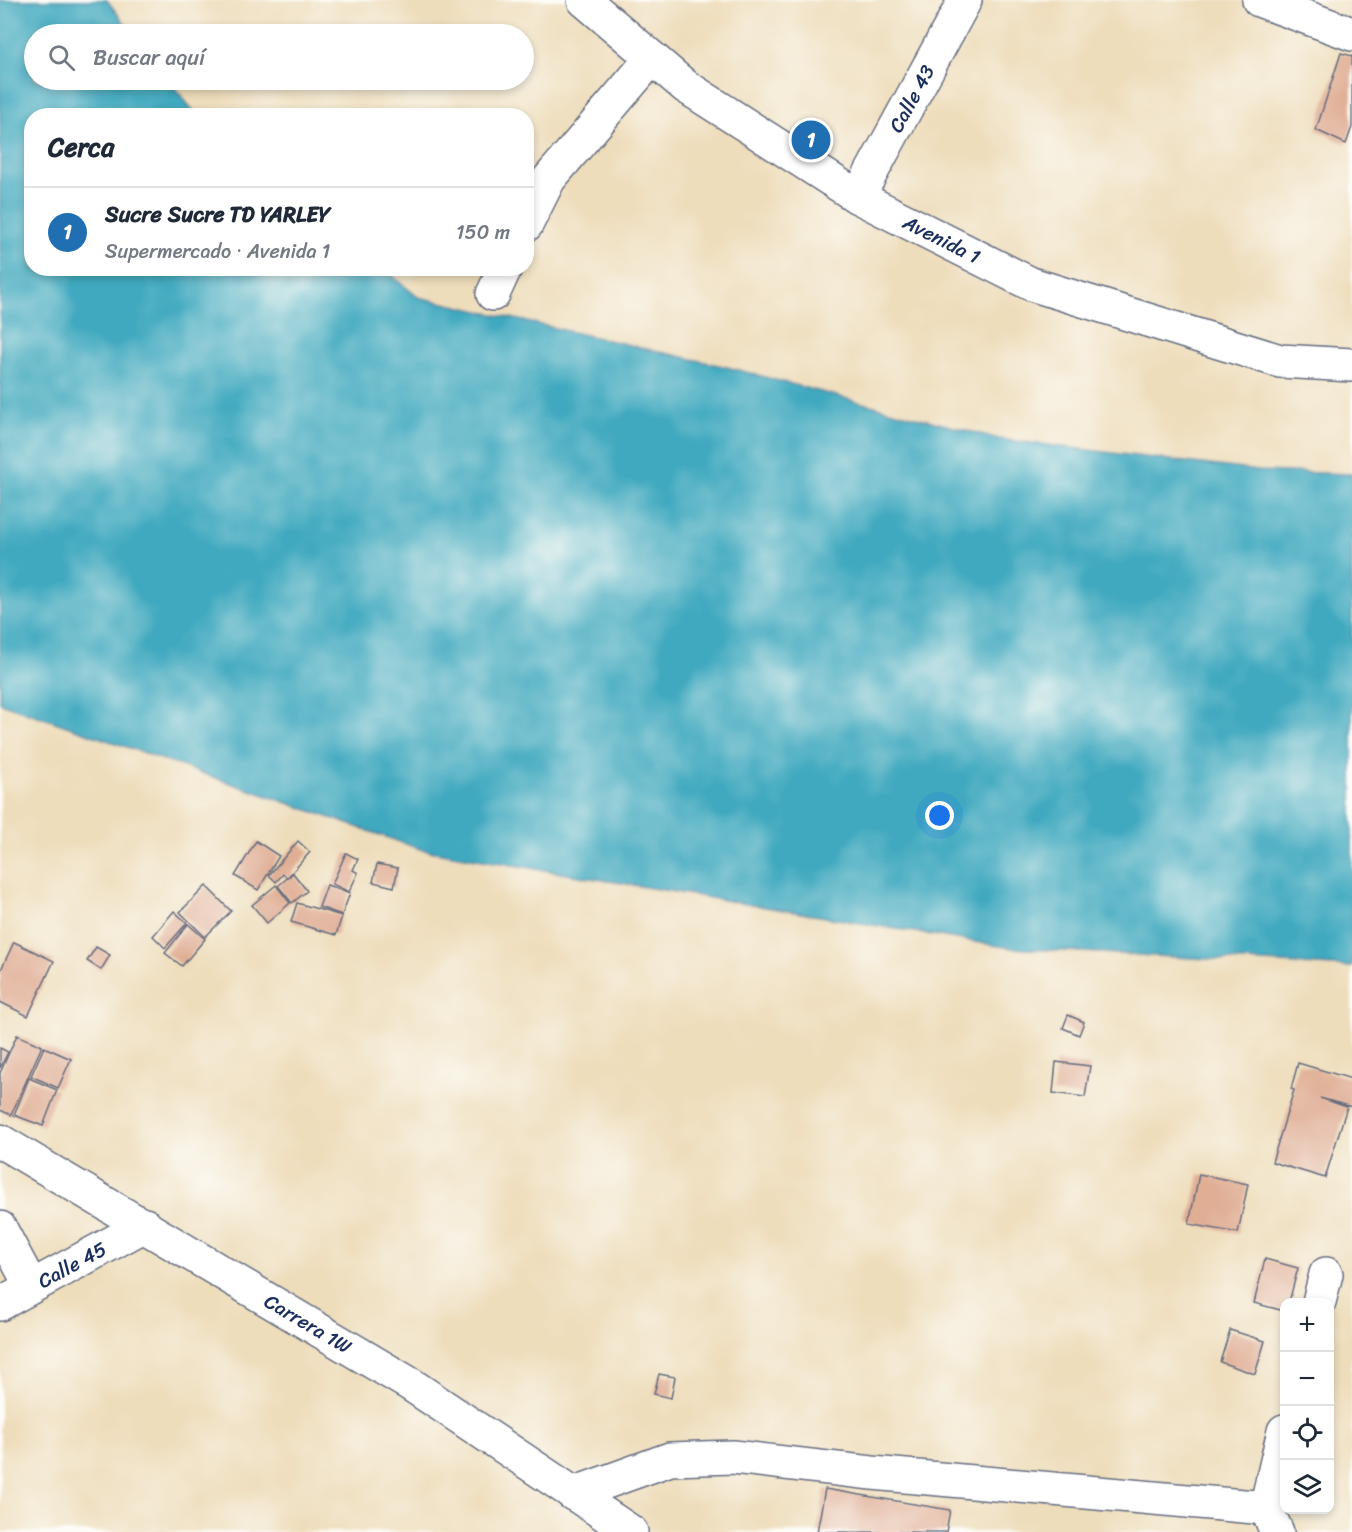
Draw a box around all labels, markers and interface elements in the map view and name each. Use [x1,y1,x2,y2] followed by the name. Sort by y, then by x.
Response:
[24,24,534,90] search box
[93,38,205,77] text: Buscar aquí
[45,41,78,74] icon: search
[879,58,944,139] street label: Calle 43
[792,118,830,162] pin: 1
[48,124,114,170] text: Cerca
[105,195,331,234] text: Sucre Sucre TD YARLEY
[896,204,987,274] street label: Avenida 1
[63,215,72,250] text: 1
[456,215,510,250] text: 150 m
[105,234,330,269] text: Supermercado · Avenida 1
[925,801,954,830] your location
[31,1232,113,1298] street label: Calle 45
[257,1284,359,1364] street label: Carrera 1W
[1280,1298,1334,1514] map controls
[1280,1298,1334,1352] button: +
[1280,1352,1334,1406] button: −
[1280,1406,1334,1460] button: locate
[1280,1460,1334,1514] button: layers

